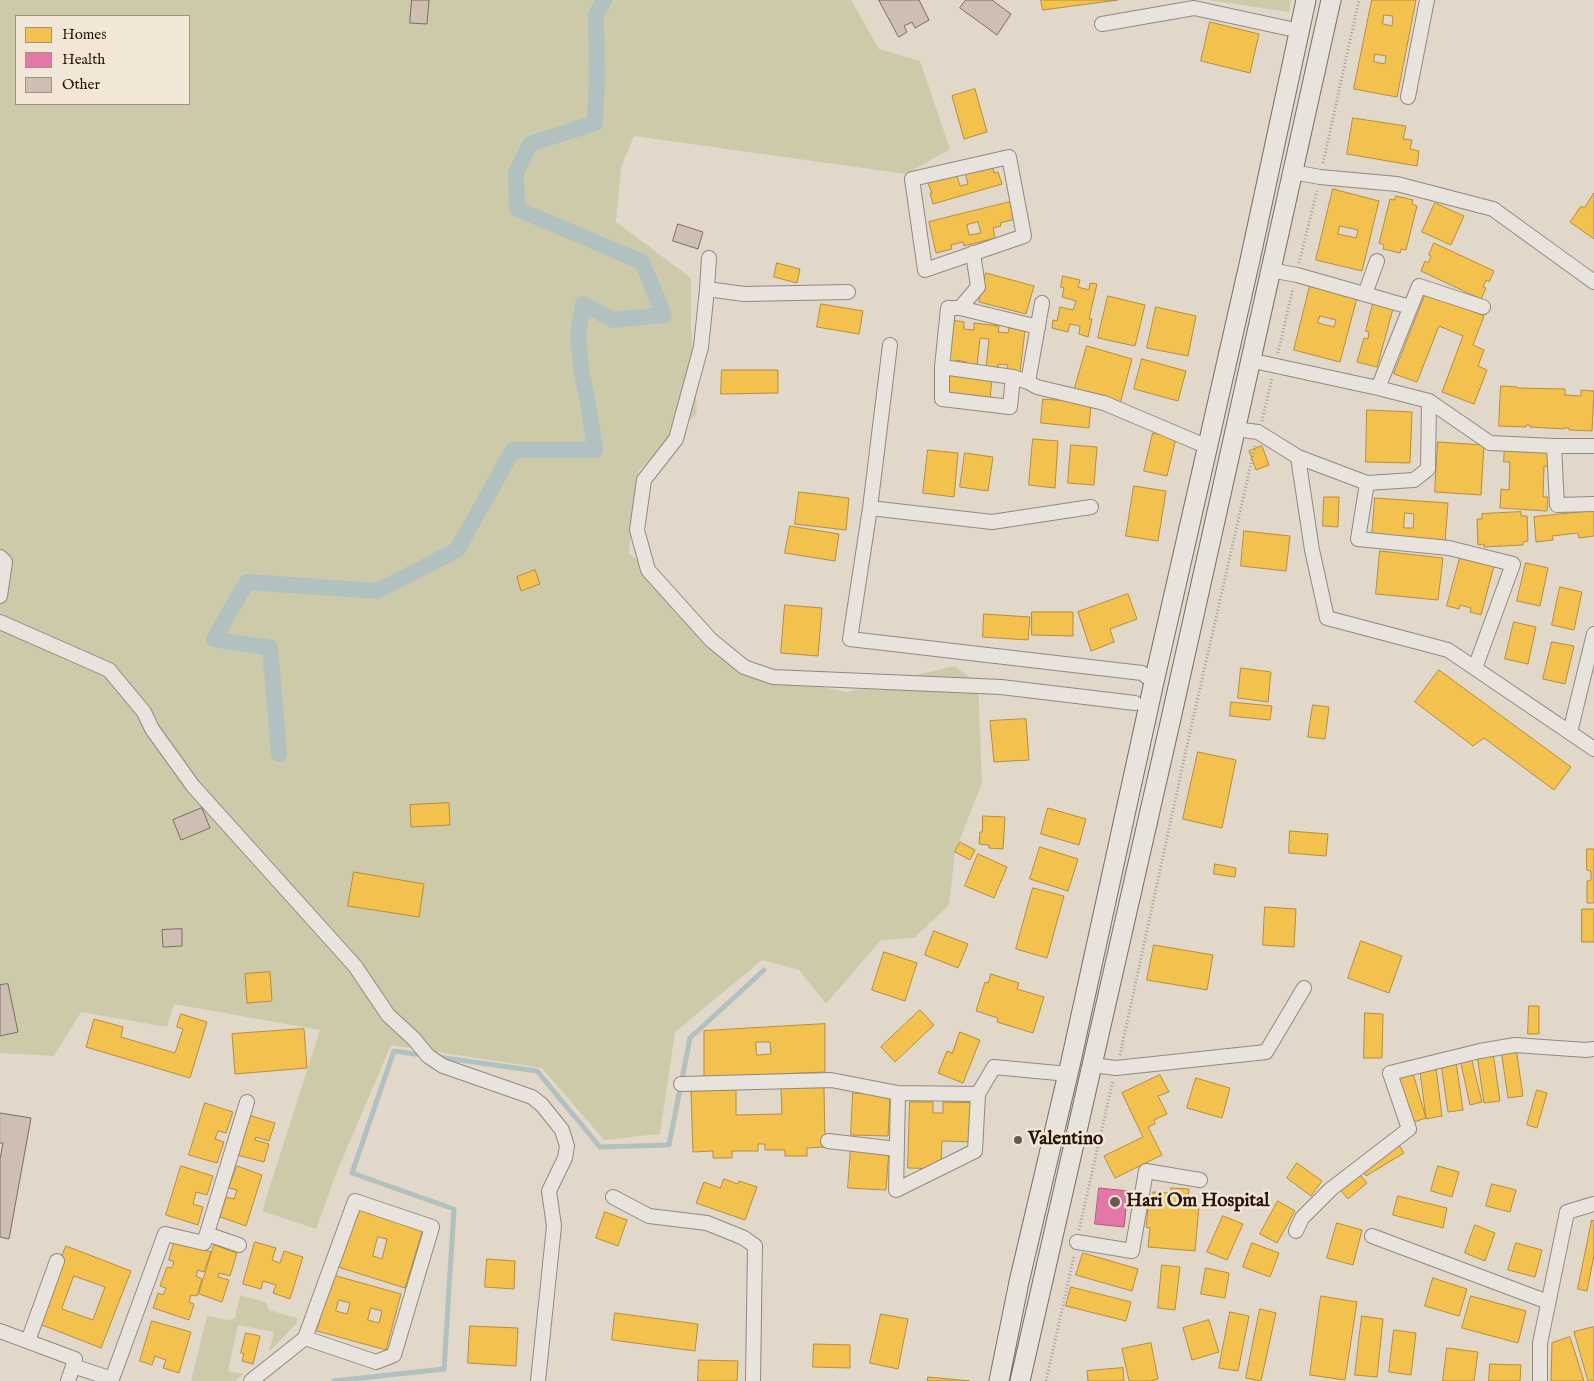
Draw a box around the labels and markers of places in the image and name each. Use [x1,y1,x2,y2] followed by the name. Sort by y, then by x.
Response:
[1028,1129,1103,1151] place label: Valentino
[1012,1134,1024,1146] marker: Valentino
[1126,1191,1269,1213] place label: Hari Om Hospital
[1108,1195,1122,1209] marker: Hari Om Hospital

